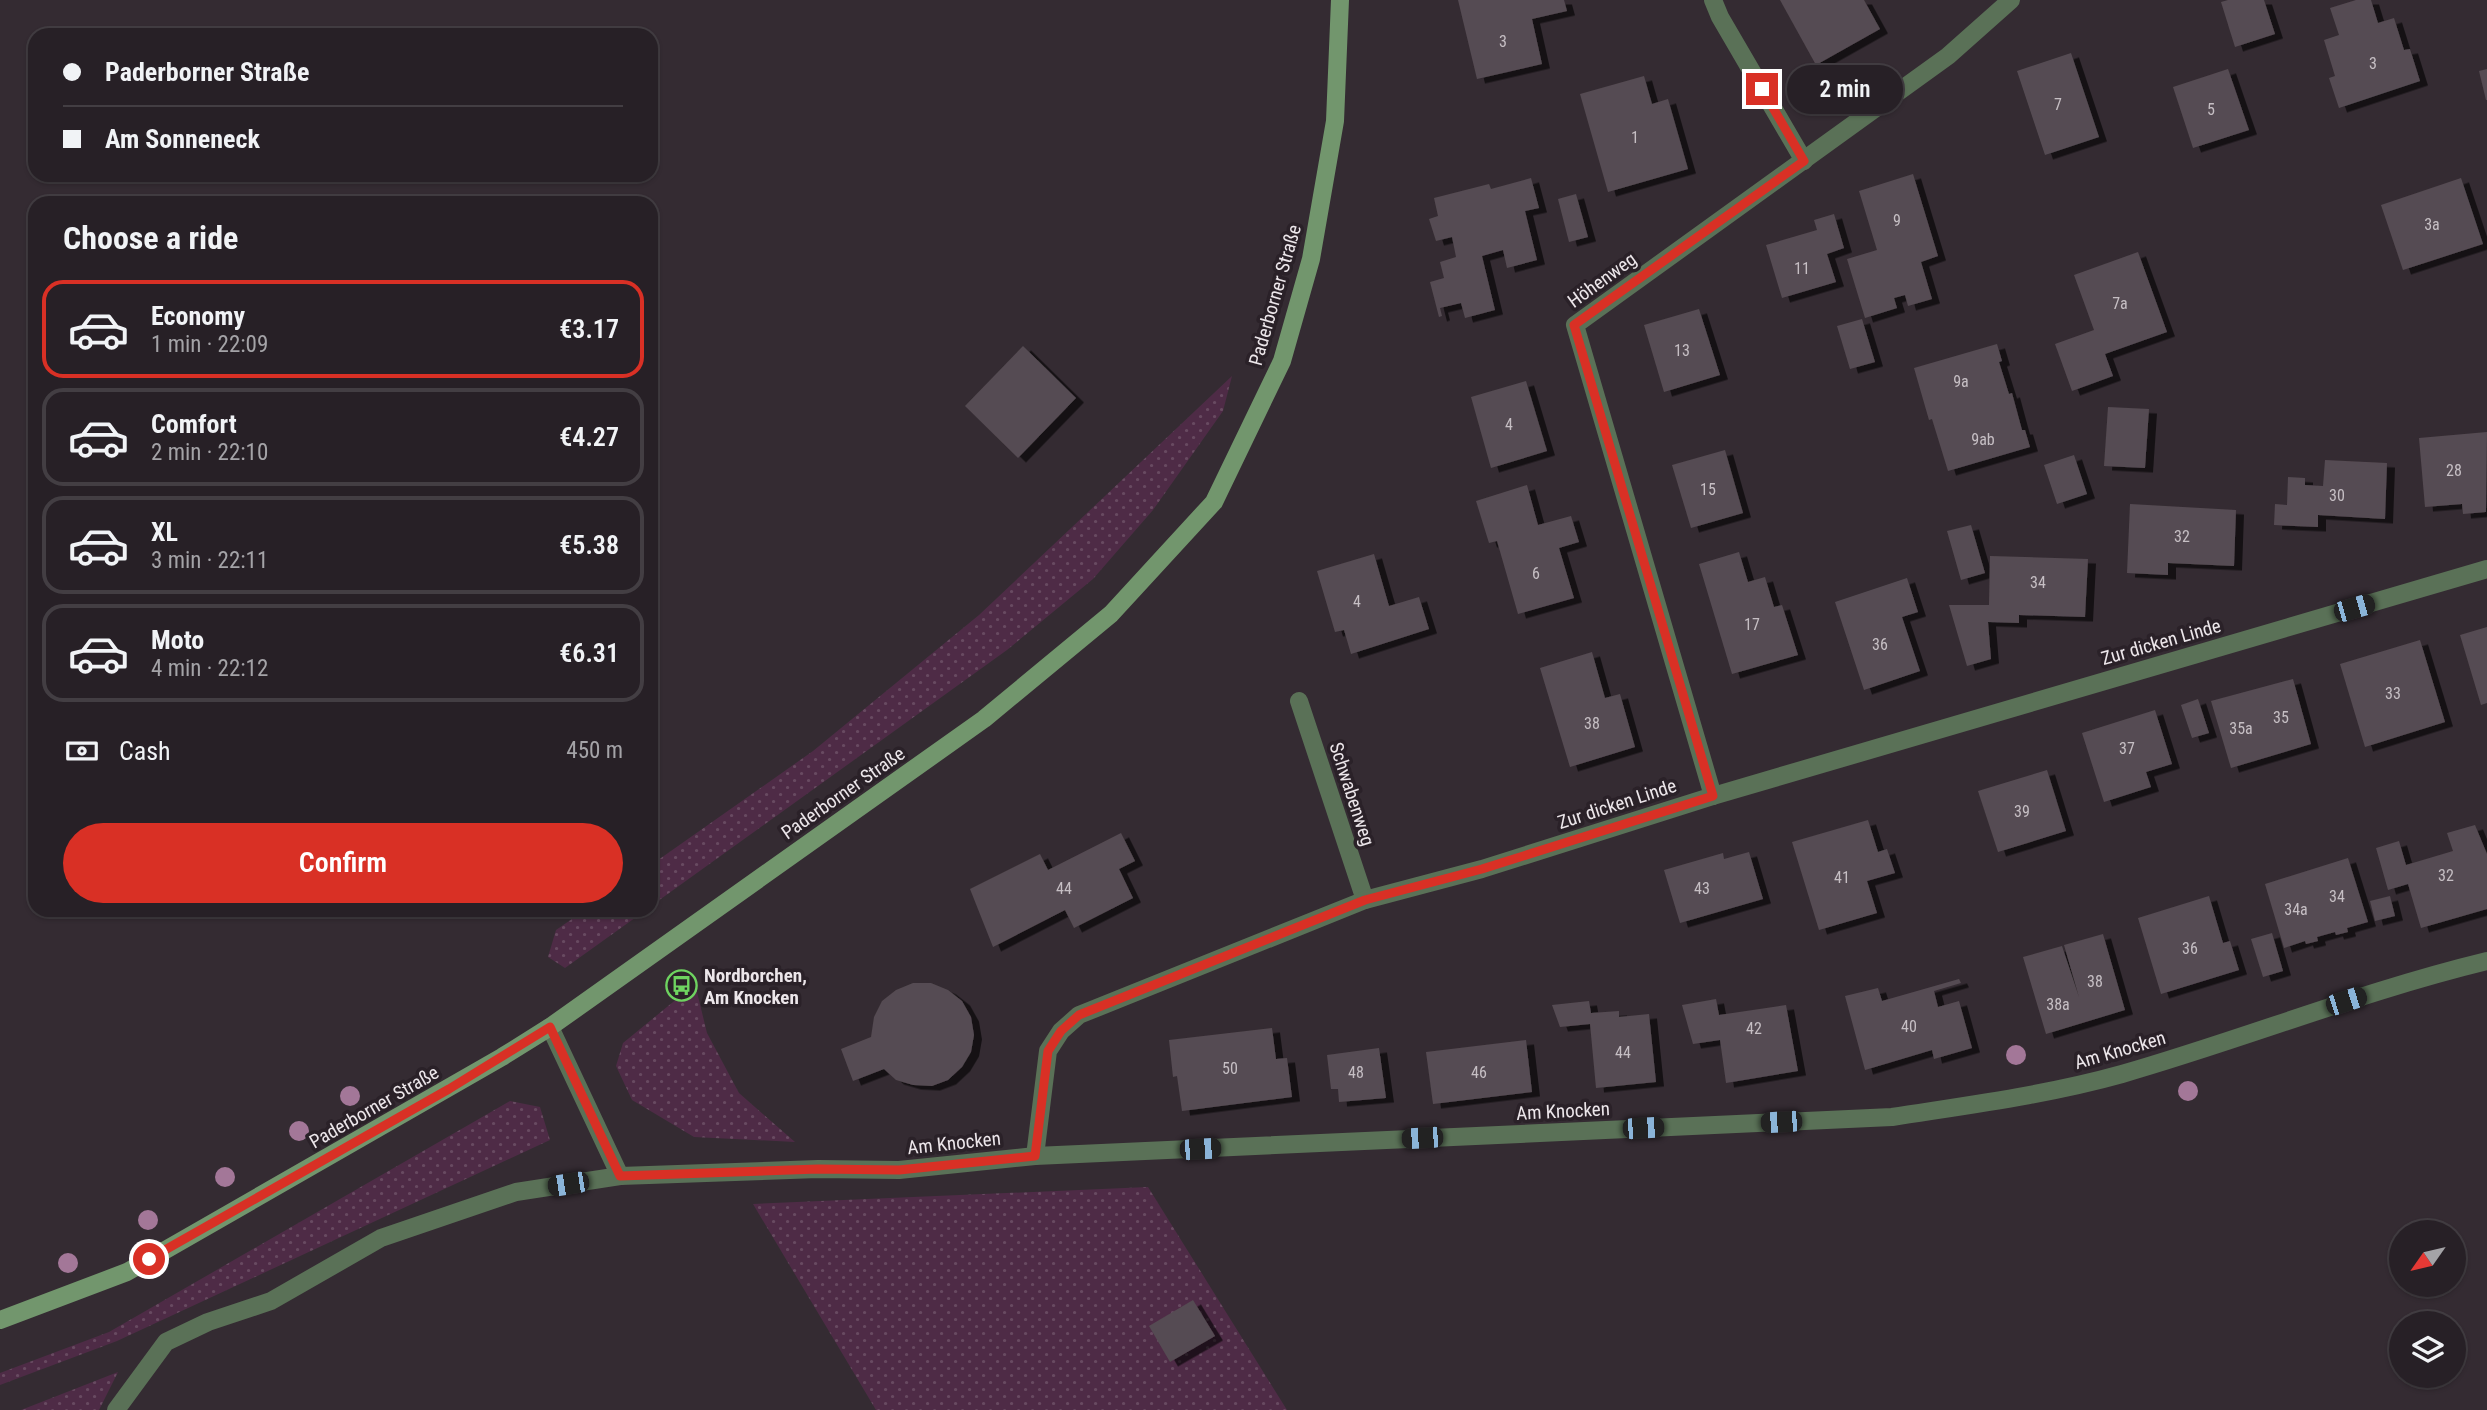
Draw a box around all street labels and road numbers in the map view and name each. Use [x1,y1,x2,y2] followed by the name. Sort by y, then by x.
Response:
[1244,222,1306,368] street label: Paderborner Straße
[1563,247,1641,313] street label: Höhenweg
[2099,614,2224,670] street label: Zur dicken Linde
[1324,739,1380,849] street label: Schwabenweg
[777,742,909,844] street label: Paderborner Straße
[1555,774,1679,834] street label: Zur dicken Linde
[2072,1026,2168,1074] street label: Am Knocken
[305,1061,443,1153] street label: Paderborner Straße
[1516,1097,1610,1125] street label: Am Knocken
[906,1127,1002,1159] street label: Am Knocken

